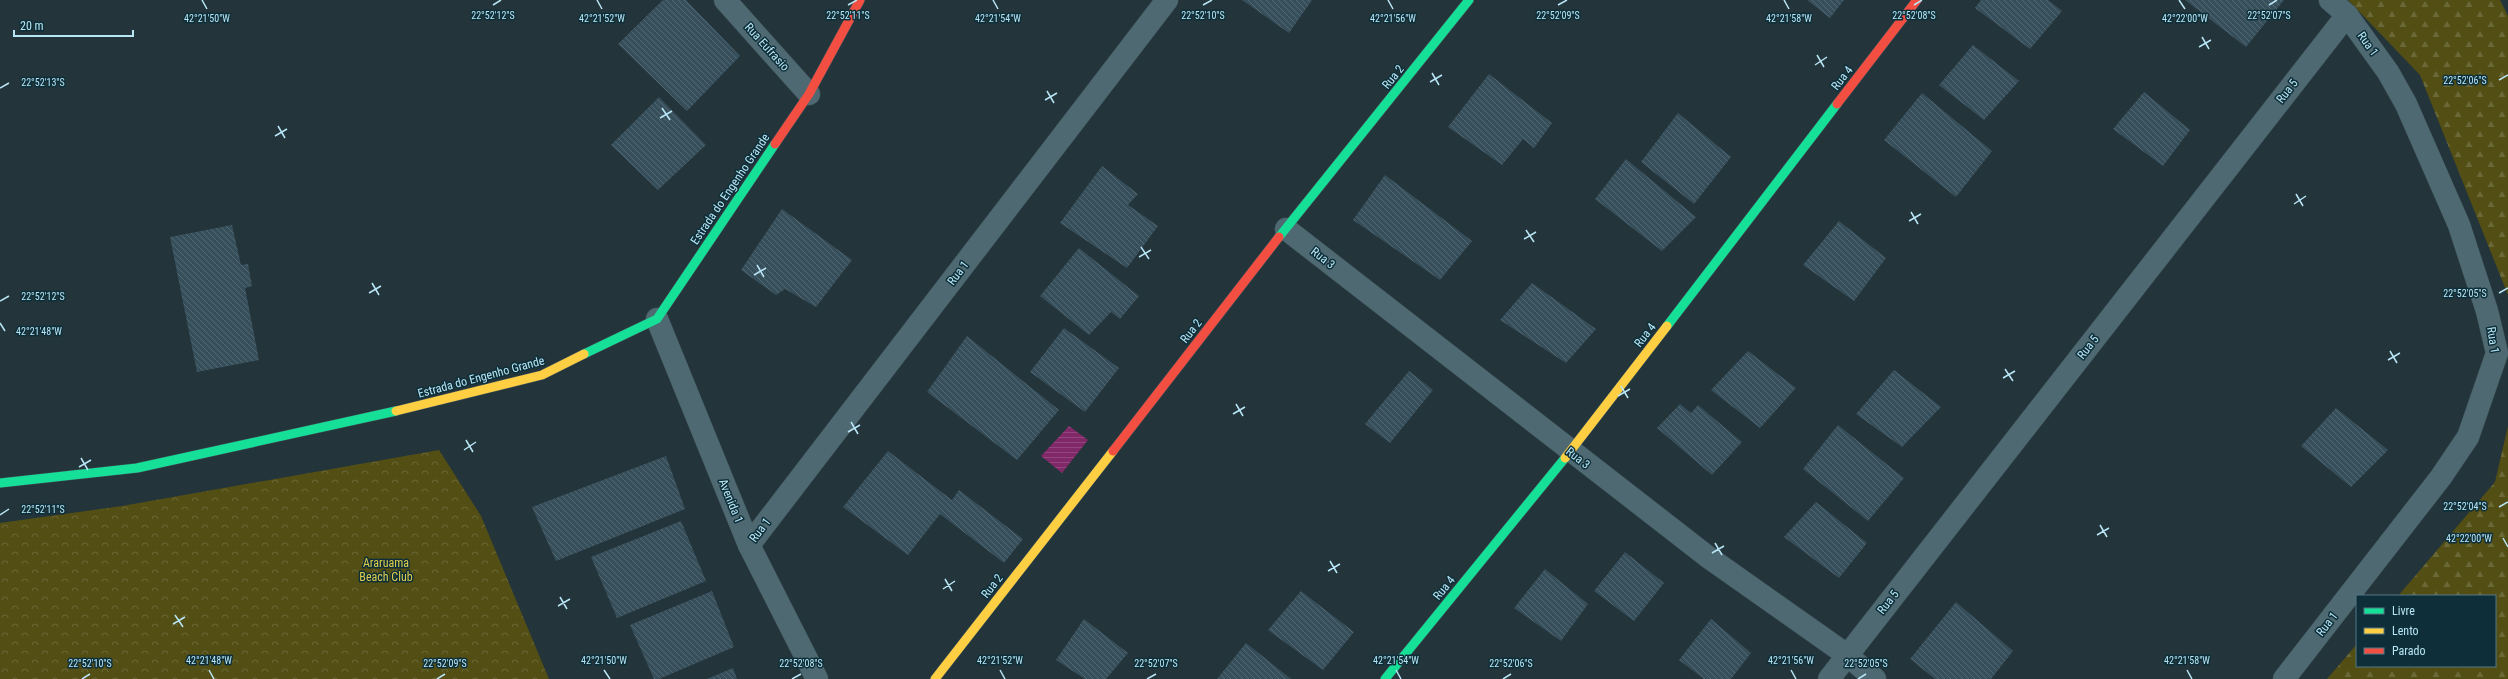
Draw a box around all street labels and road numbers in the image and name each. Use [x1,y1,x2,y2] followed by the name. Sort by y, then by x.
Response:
[742,20,792,74] street label: Rua Eufrasio
[2355,29,2381,59] street label: Rua 1
[1379,62,1407,92] street label: Rua 2
[1828,63,1856,93] street label: Rua 4
[2273,76,2301,106] street label: Rua 5
[688,131,773,247] street label: Estrada do Engenho Grande
[1308,244,1338,272] street label: Rua 3
[944,258,972,288] street label: Rua 1
[1177,316,1205,346] street label: Rua 2
[1631,320,1659,350] street label: Rua 4
[2484,326,2502,354] street label: Rua 1
[2074,332,2102,362] street label: Rua 5
[416,353,546,401] street label: Estrada do Engenho Grande
[1563,444,1593,472] street label: Rua 3
[716,477,746,525] street label: Avenida 1
[746,515,774,545] street label: Rua 1
[978,571,1006,601] street label: Rua 2
[1430,573,1458,603] street label: Rua 4
[1874,587,1902,617] street label: Rua 5
[2313,609,2341,639] street label: Rua 1

